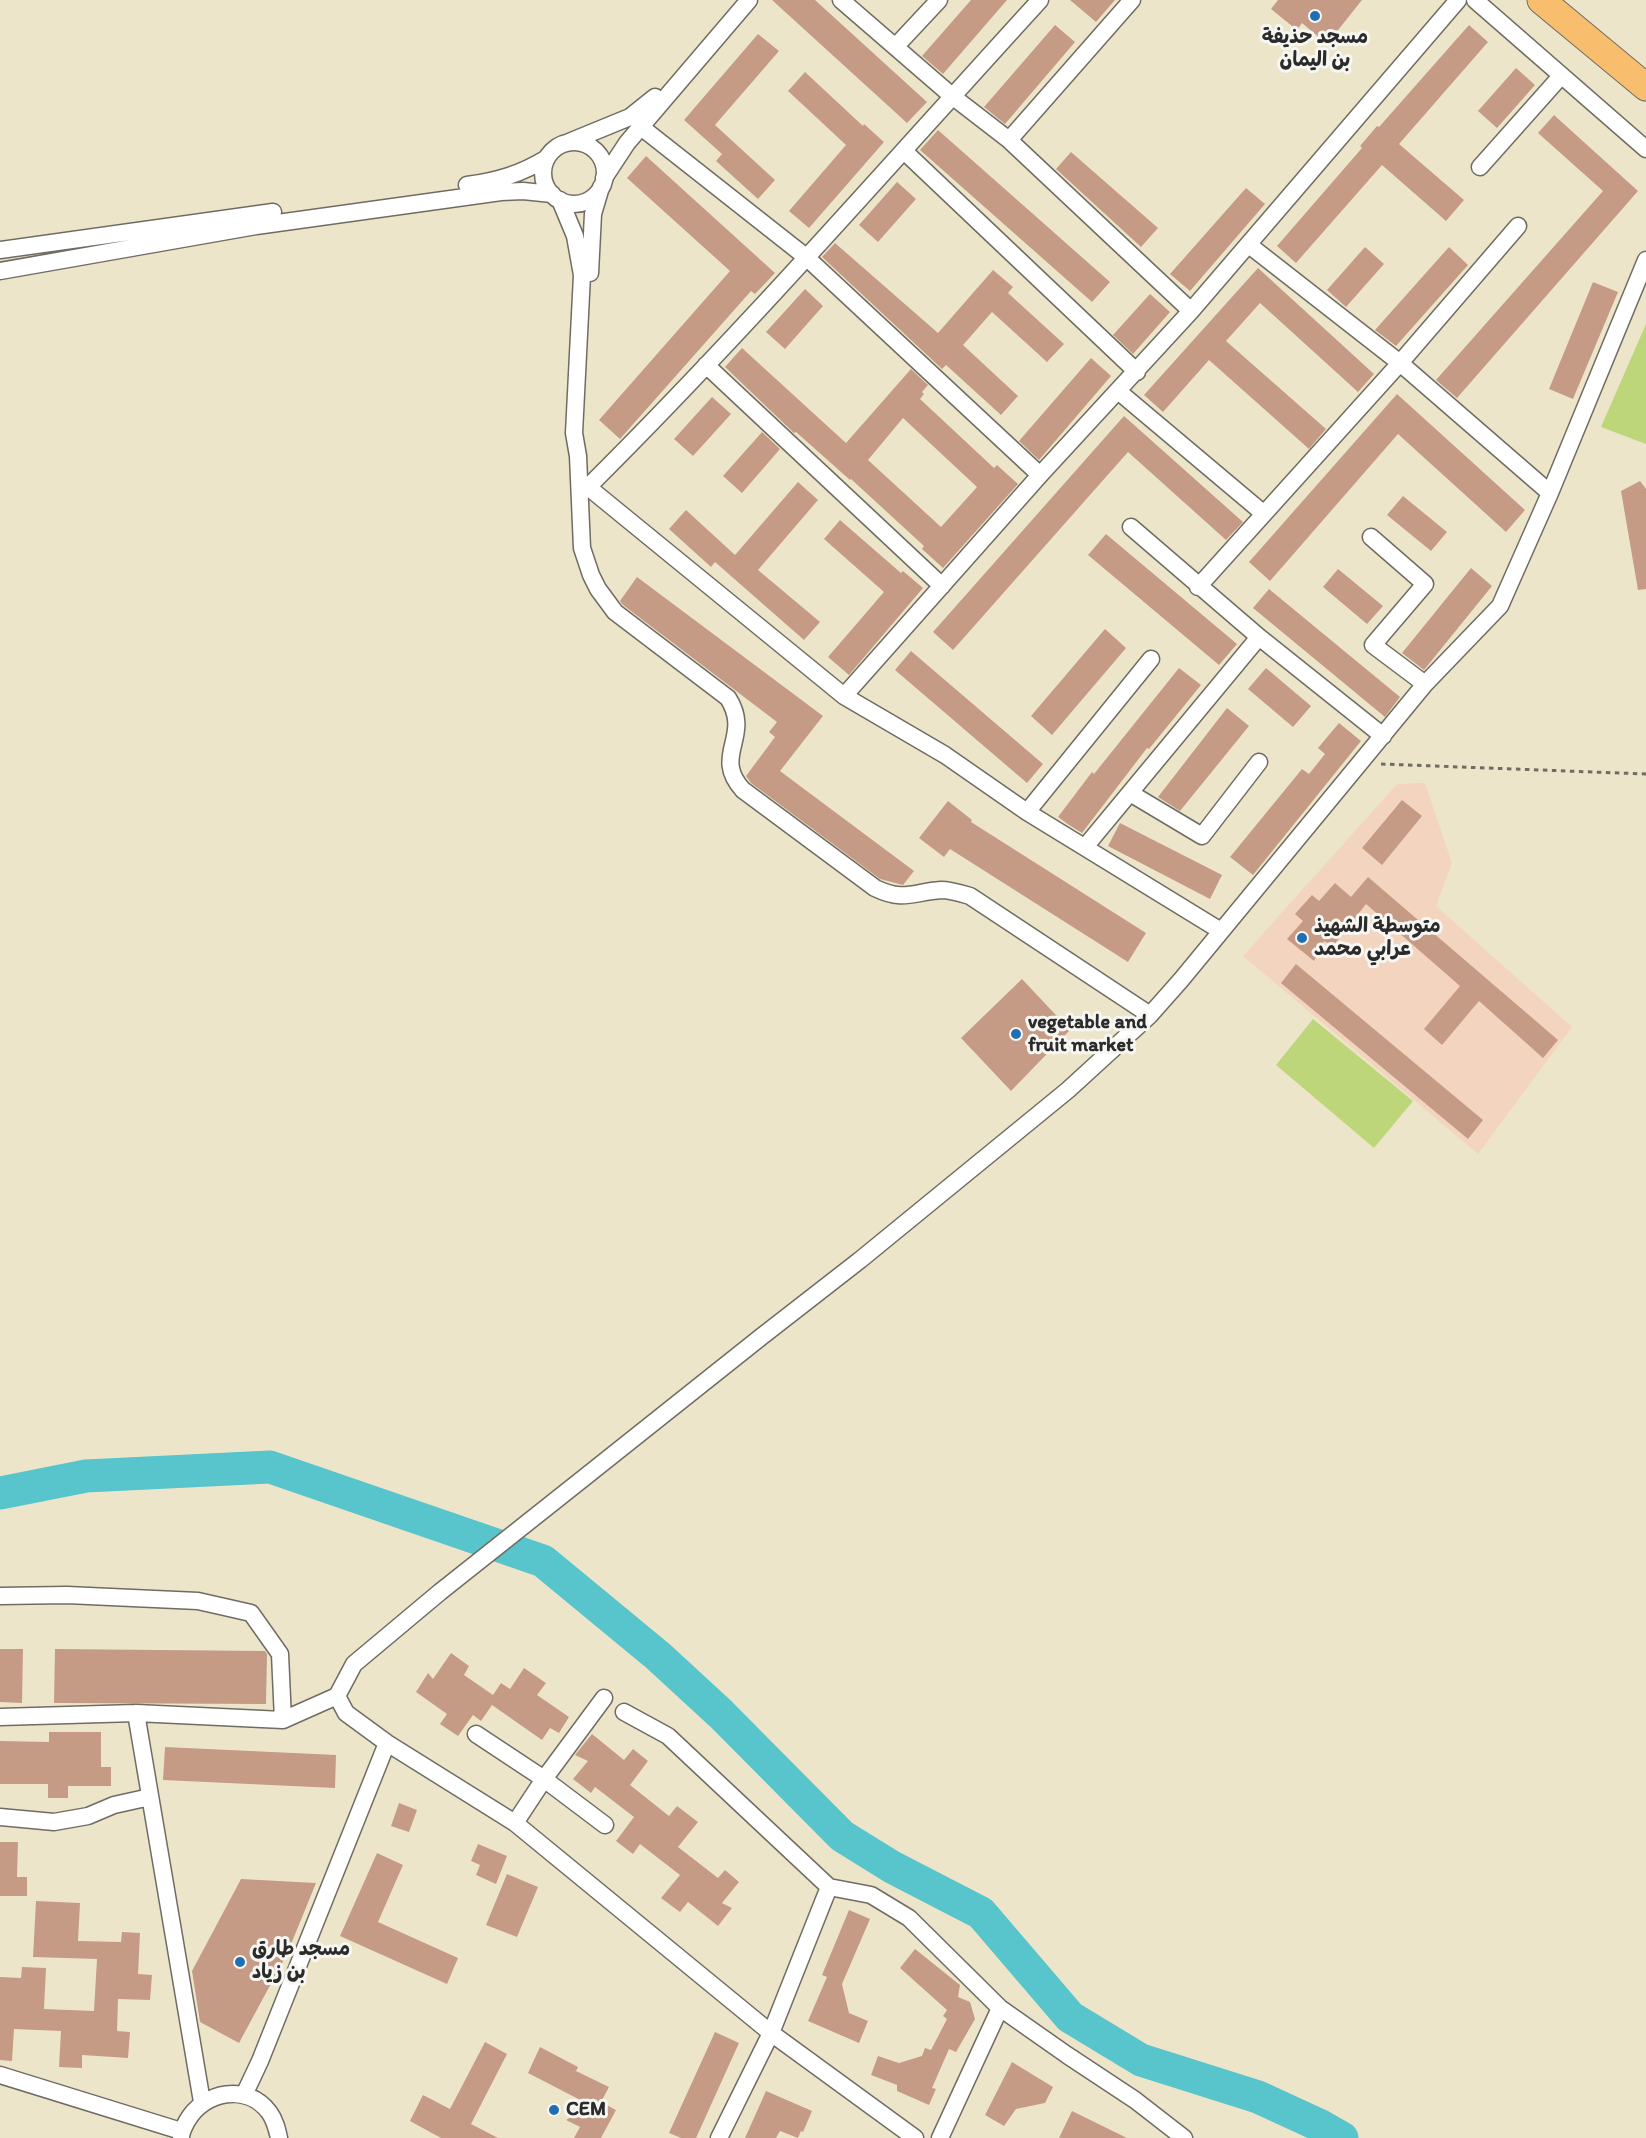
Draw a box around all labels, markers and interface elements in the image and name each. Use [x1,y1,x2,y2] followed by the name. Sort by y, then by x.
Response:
[1308,9,1322,23] marker: مسجد حذيفة بن اليمان
[1262,26,1368,73] place label: مسجد حذيفة بن اليمان
[1314,915,1441,962] place label: متوسطة الشهيذ عرابي محمد
[1295,931,1309,945] marker: متوسطة الشهيذ عرابي محمد
[1028,1011,1147,1058] place label: vegetable and fruit market
[1009,1027,1023,1041] marker: vegetable and fruit market
[252,1938,350,1985] place label: مسجد طارق بن زياد
[233,1955,247,1969] marker: مسجد طارق بن زياد
[566,2098,606,2122] place label: CEM
[547,2103,561,2117] marker: CEM

